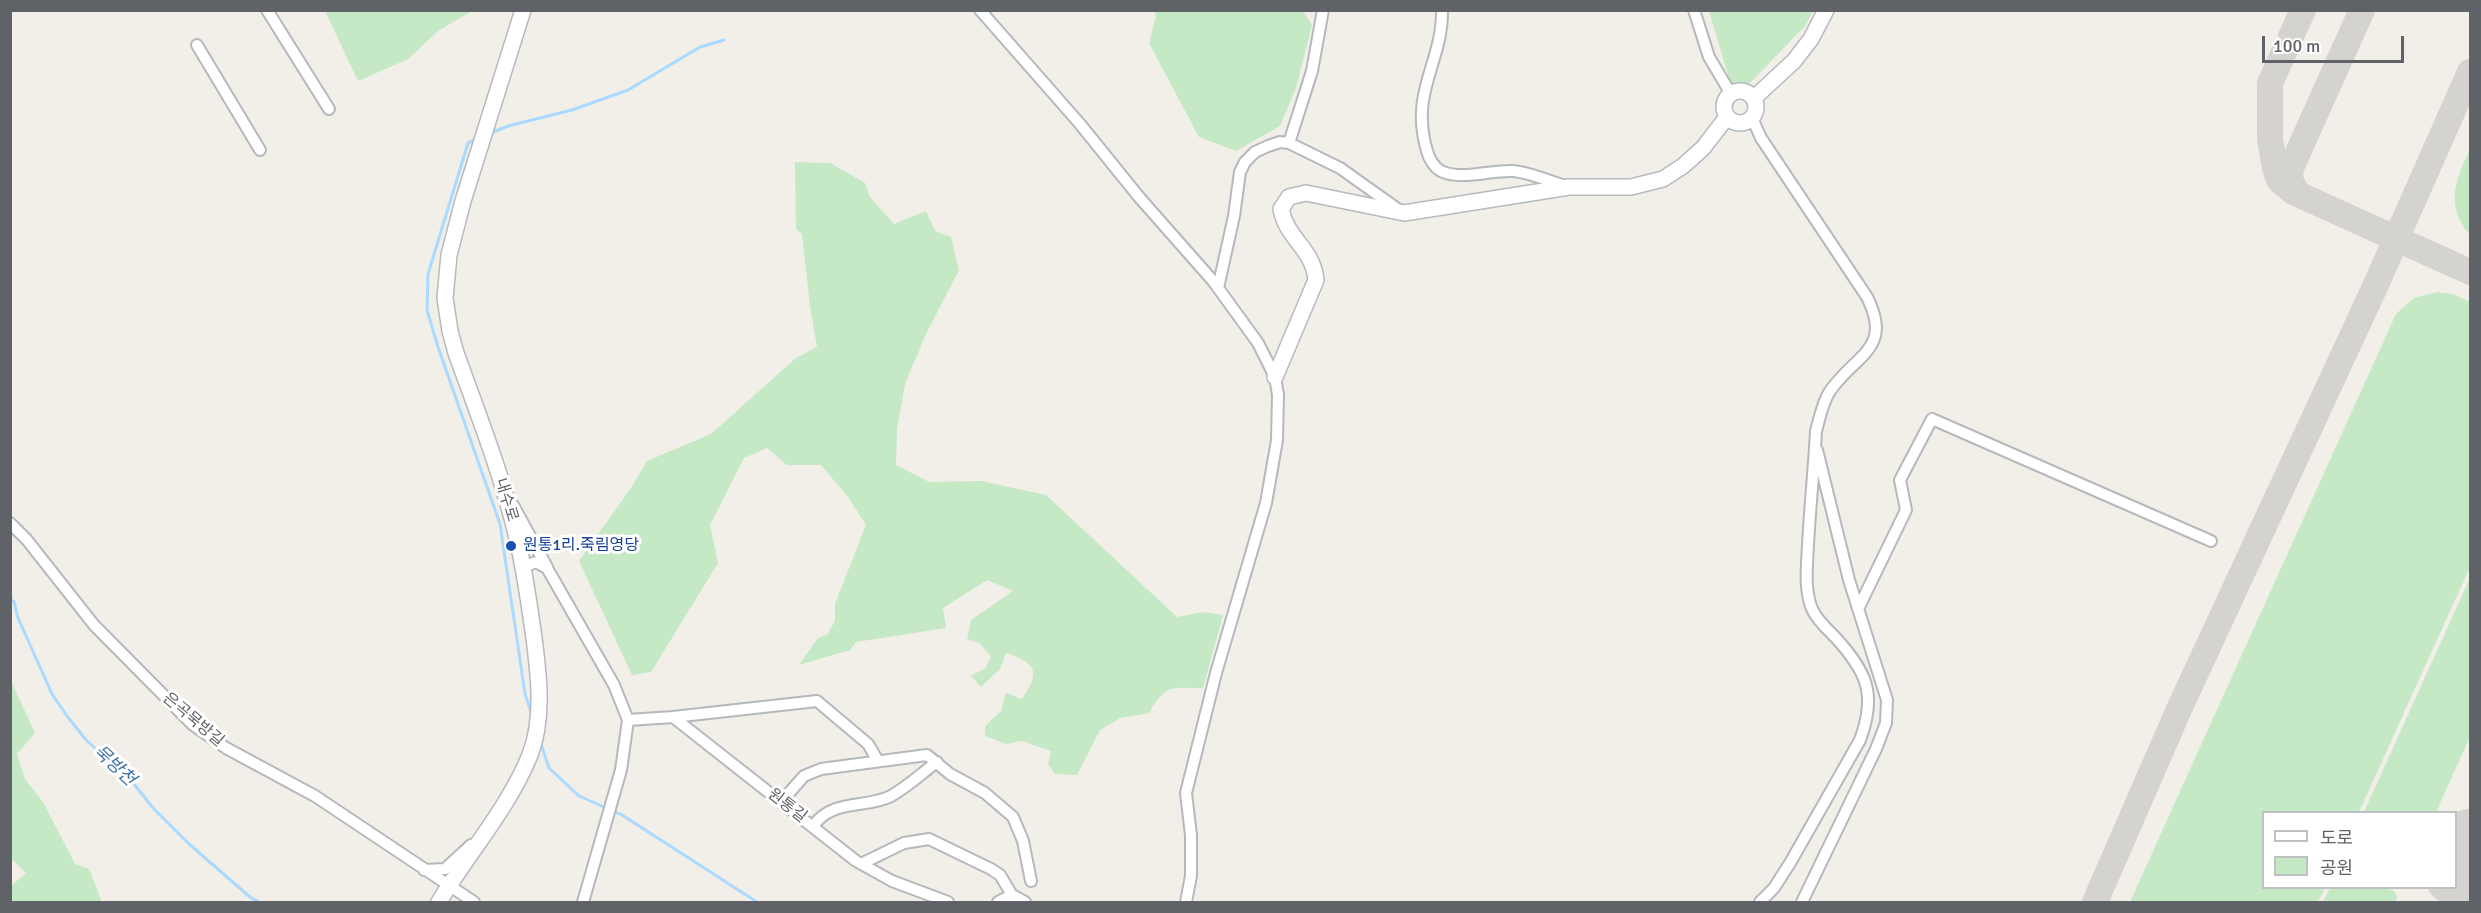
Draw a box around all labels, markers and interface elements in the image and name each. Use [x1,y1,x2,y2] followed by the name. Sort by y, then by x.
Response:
[2265,24,2408,62] scale bar
[2273,35,2320,57] text: 100 m
[490,476,522,524] street label: 내수로
[523,536,639,556] place label: 원통1리.죽림영당
[504,539,518,553] marker: 원통1리.죽림영당
[159,689,227,751] street label: 은곡묵방길
[88,741,140,791] water label: 묵방천
[764,785,810,827] street label: 원통길
[2262,811,2457,889] legend
[2320,827,2353,849] text: 도로
[2320,857,2353,879] text: 공원

